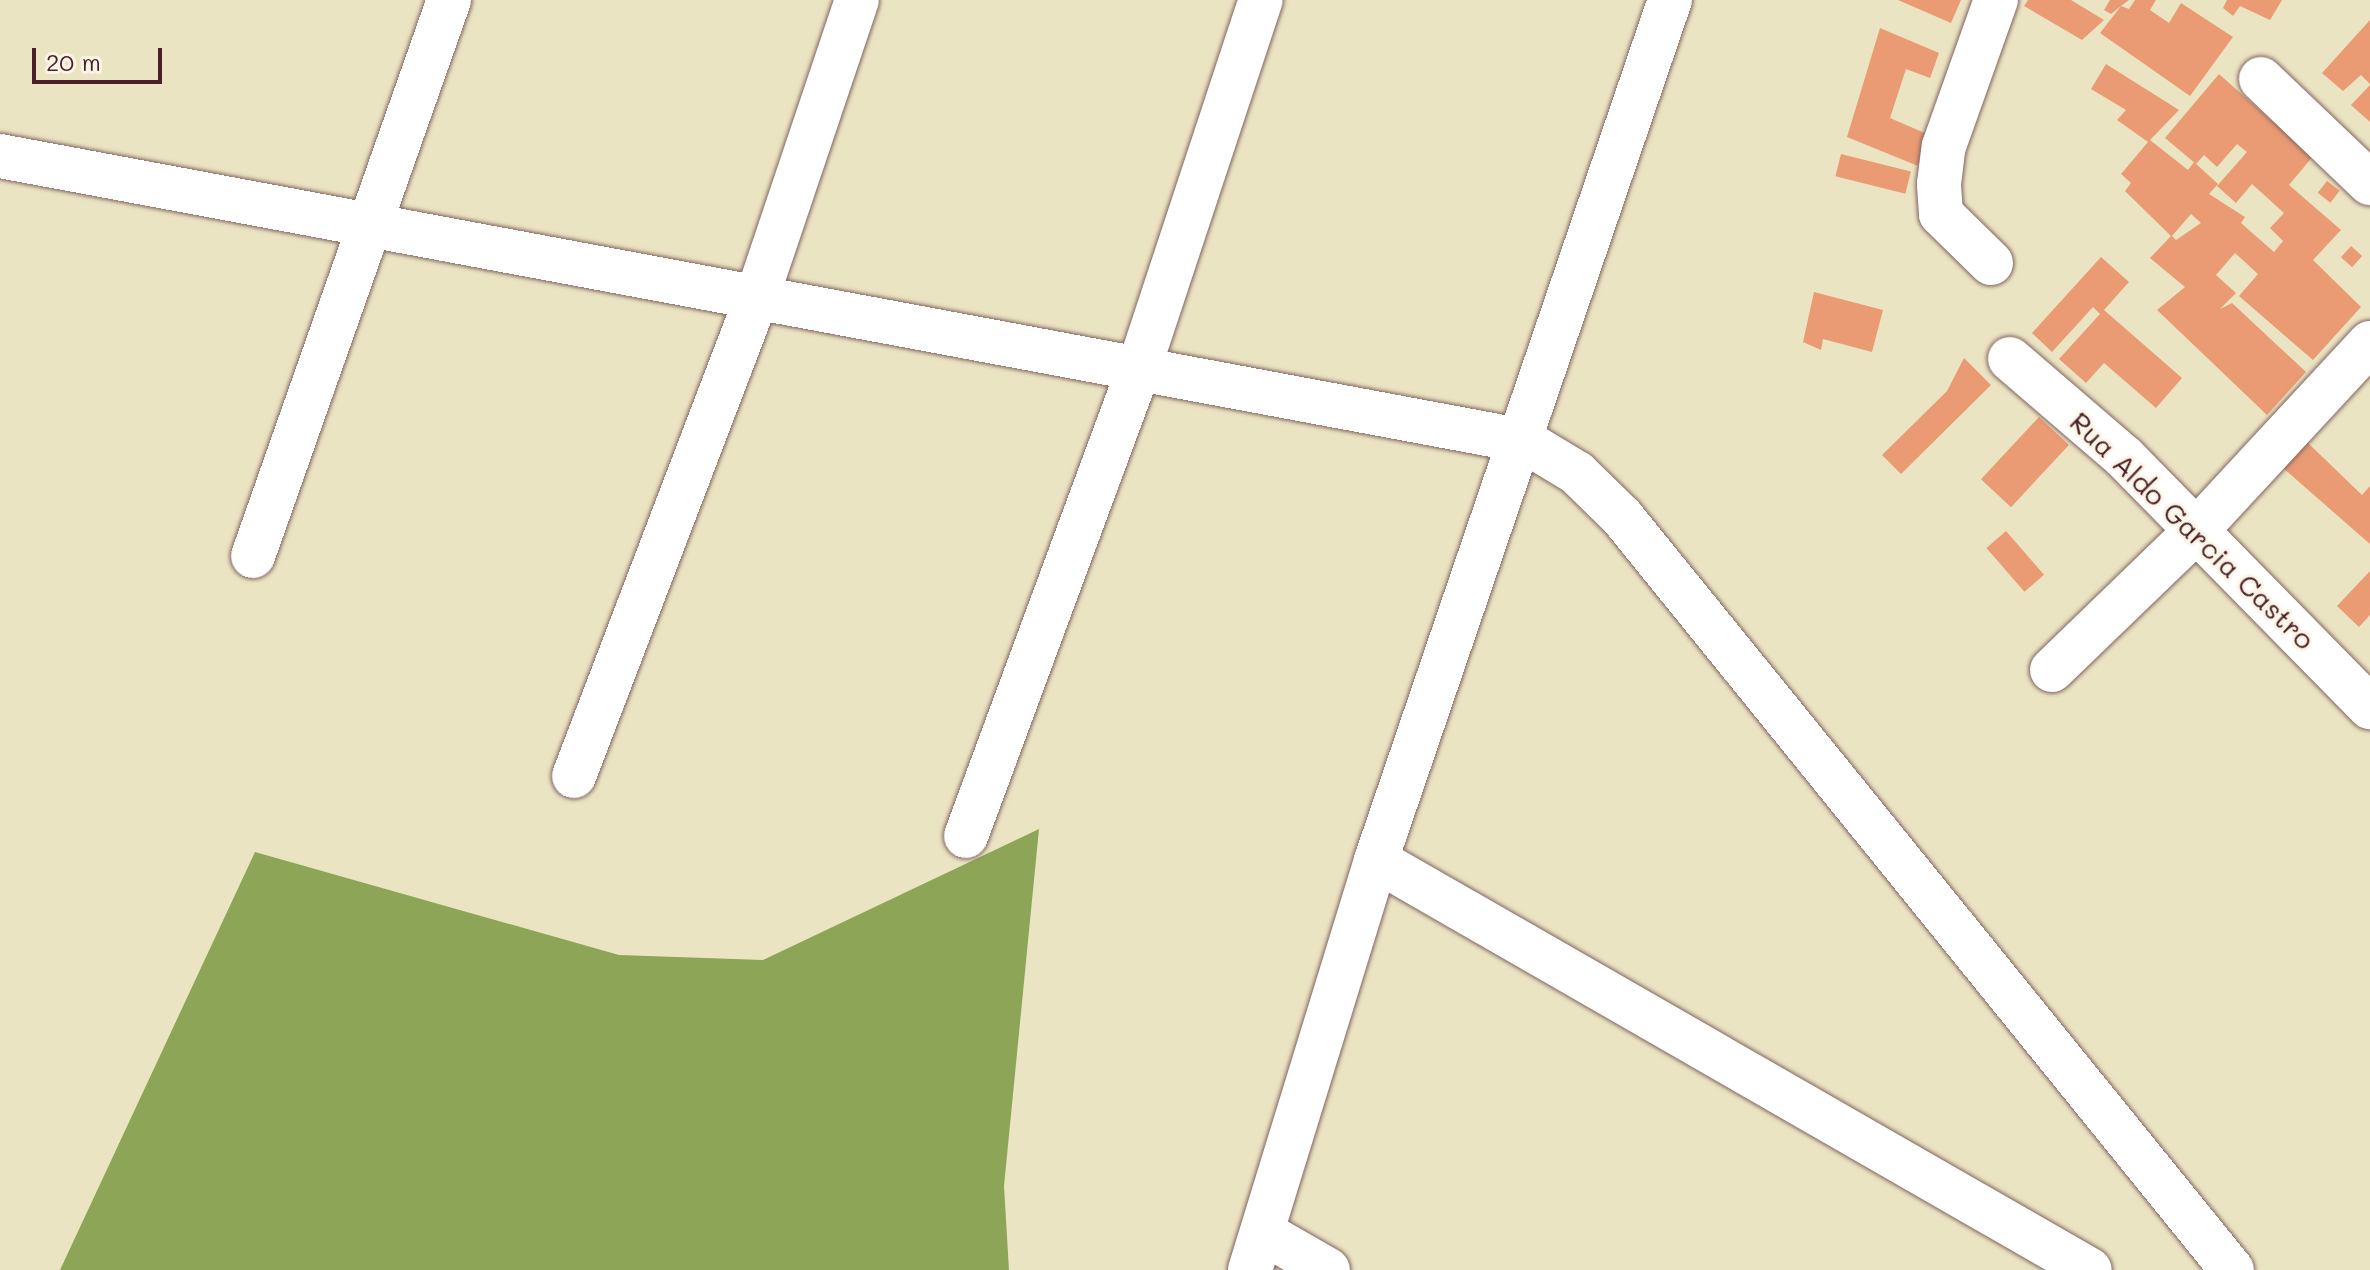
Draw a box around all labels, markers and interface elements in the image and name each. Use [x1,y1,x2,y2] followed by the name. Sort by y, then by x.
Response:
[36,32,166,82] scale bar
[46,46,101,77] text: 20 m
[2064,404,2322,656] street label: Rua Aldo Garcia Castro

